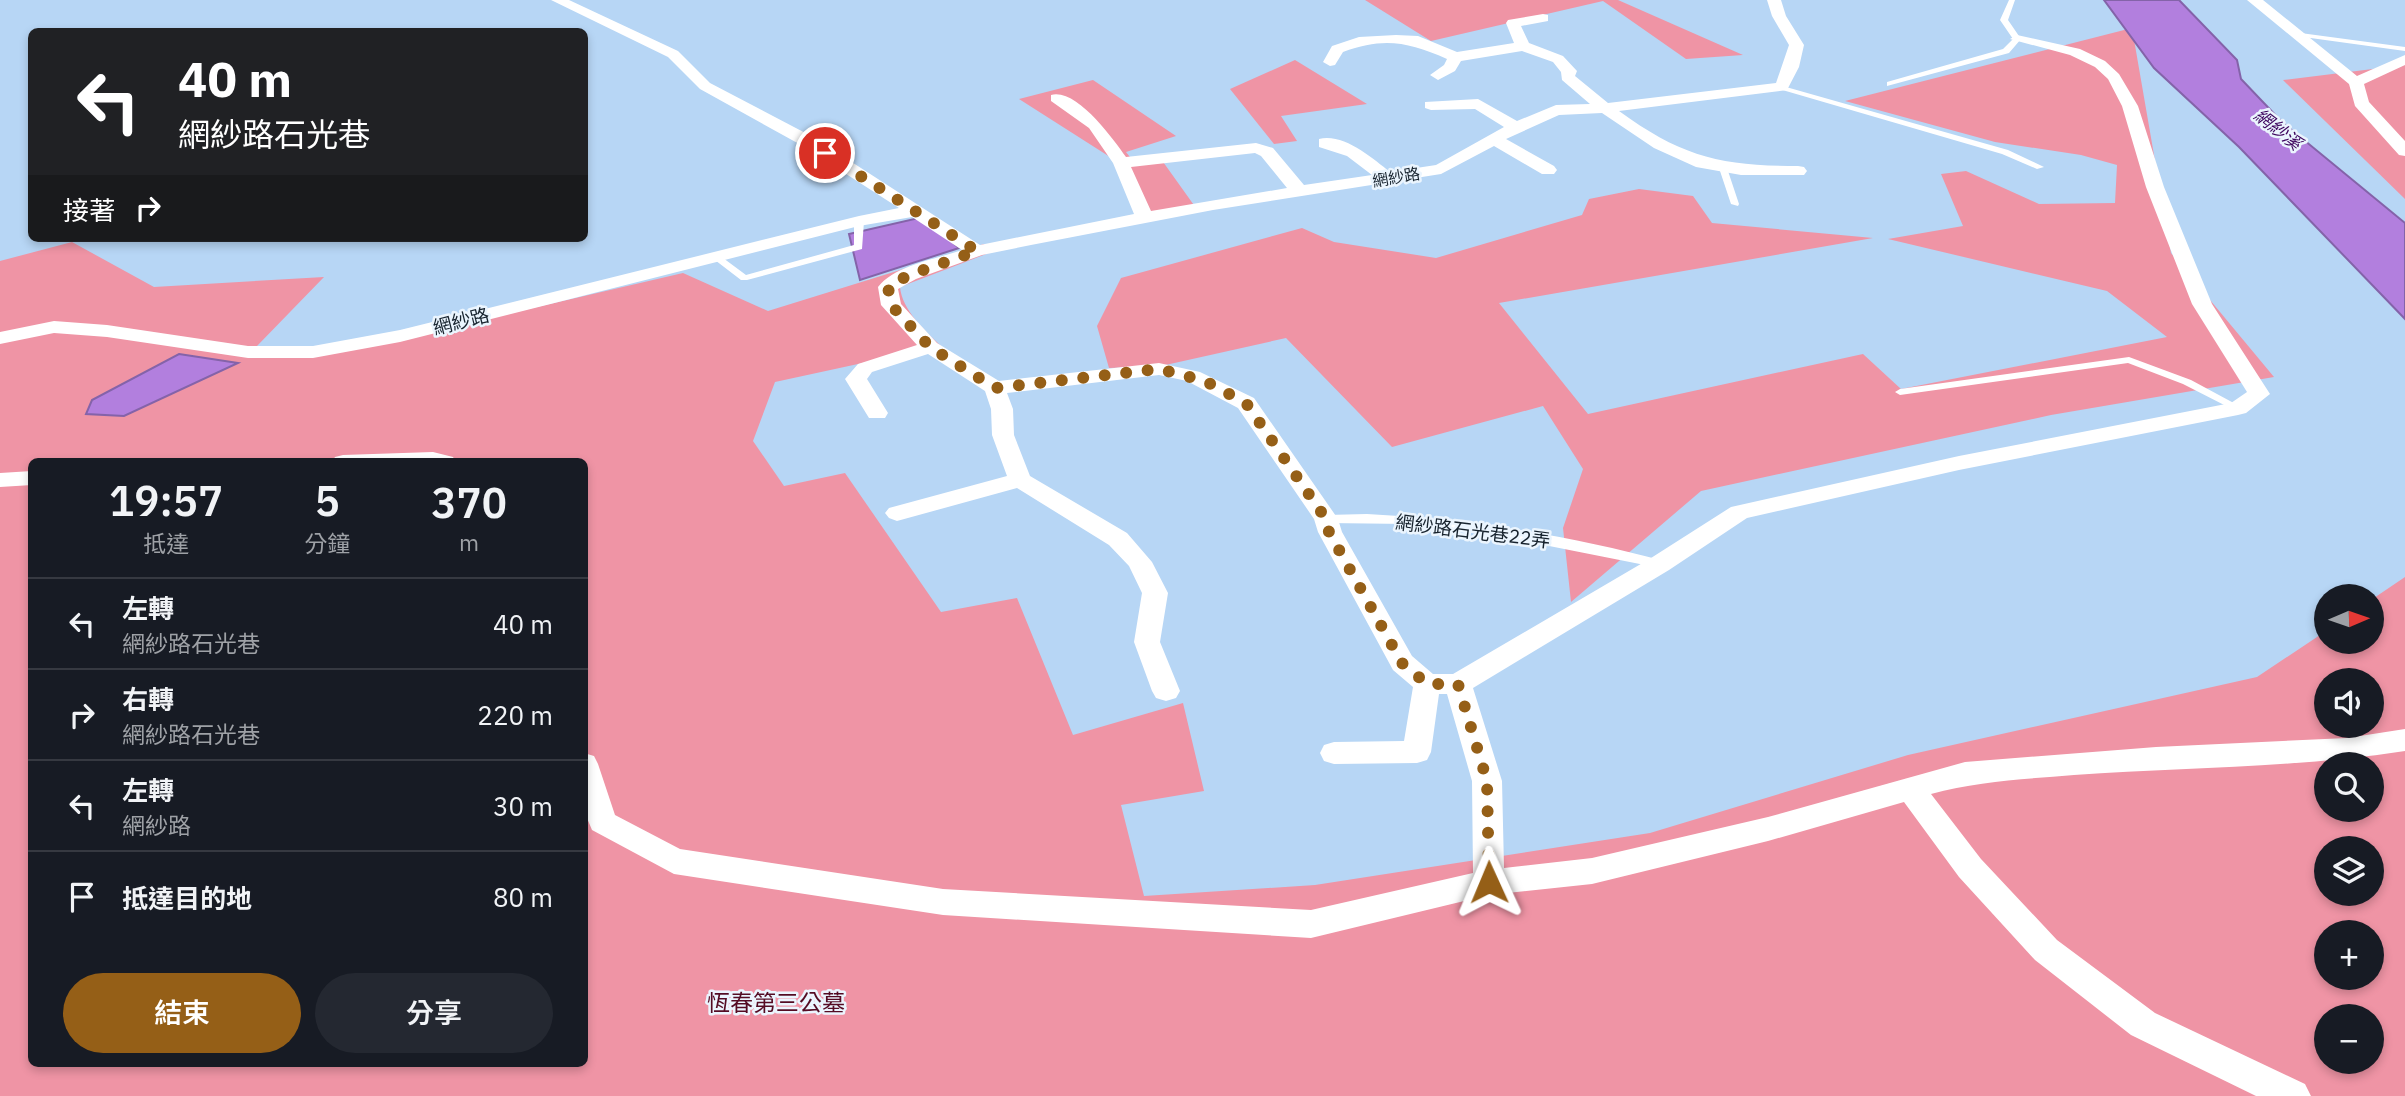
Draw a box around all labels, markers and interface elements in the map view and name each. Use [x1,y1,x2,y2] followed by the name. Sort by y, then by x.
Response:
[178,47,292,110] text: 40 m
[63,56,154,147] icon: left
[2250,103,2309,157] water label: 網紗溪
[178,113,370,155] text: 網紗路石光巷
[795,123,855,183] pin
[806,134,844,172] icon: arrive
[1371,163,1421,191] street label: 網紗路
[129,189,167,227] icon: right
[63,193,115,227] text: 接著
[430,302,492,340] street label: 網紗路
[109,473,223,528] text: 19:57
[315,473,340,528] text: 5
[431,475,507,530] text: 370
[1394,510,1552,552] street label: 網紗路石光巷22弄
[459,527,479,557] text: m
[143,528,189,558] text: 抵達
[304,528,350,558] text: 分鐘
[2314,584,2384,654] north arrow
[2314,584,2384,1074] map controls
[122,591,174,625] text: 左轉
[63,605,101,643] icon: left
[493,607,553,641] text: 40 m
[122,628,260,658] text: 網紗路石光巷
[2314,668,2384,738] button: sound
[122,682,174,716] text: 右轉
[63,696,101,734] icon: right
[477,698,553,732] text: 220 m
[122,719,260,749] text: 網紗路石光巷
[2314,752,2384,822] button: search
[122,773,174,807] text: 左轉
[63,787,101,825] icon: left
[493,789,553,823] text: 30 m
[122,810,191,840] text: 網紗路
[2314,836,2384,906] button: layers
[1452,845,1526,919] position arrow
[63,878,101,916] icon: arrive
[493,880,553,914] text: 80 m
[122,881,252,915] text: 抵達目的地
[2314,920,2384,990] button: +
[63,973,301,1053] button: 結束
[315,973,553,1053] button: 分享
[707,987,845,1017] park label: 恆春第三公墓
[2314,1004,2384,1074] button: −

